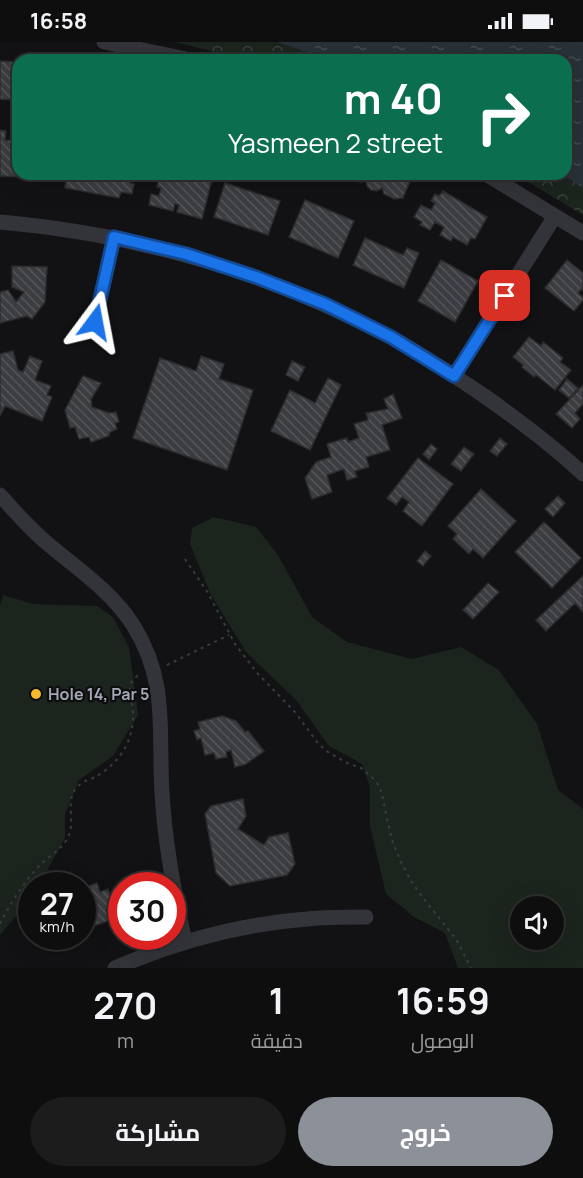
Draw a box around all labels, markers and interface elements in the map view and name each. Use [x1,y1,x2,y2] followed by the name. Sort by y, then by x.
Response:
[30,6,87,36] text: 16:58
[344,69,443,127] text: 40 m
[464,78,542,156] icon: right
[228,124,443,161] text: Yasmeen 2 street
[479,270,530,321] pin
[488,279,521,312] icon: arrive
[63,290,127,354] position arrow
[48,683,149,705] place label: Hole 14, Par 5
[29,687,43,701] marker: Hole 14, Par 5
[108,872,186,950] speed limit sign: 30
[40,883,74,924] text: 27
[510,896,564,950] map controls
[510,896,564,950] button: sound
[40,916,74,937] text: km/h
[269,976,285,1025] text: 1
[396,976,490,1025] text: 16:59
[93,981,158,1030] text: 270
[117,1027,134,1054] text: m
[251,1027,303,1054] text: دقيقة
[411,1027,475,1054] text: الوصول
[30,1097,286,1166] button: مشاركة
[298,1097,553,1166] button: خروج

